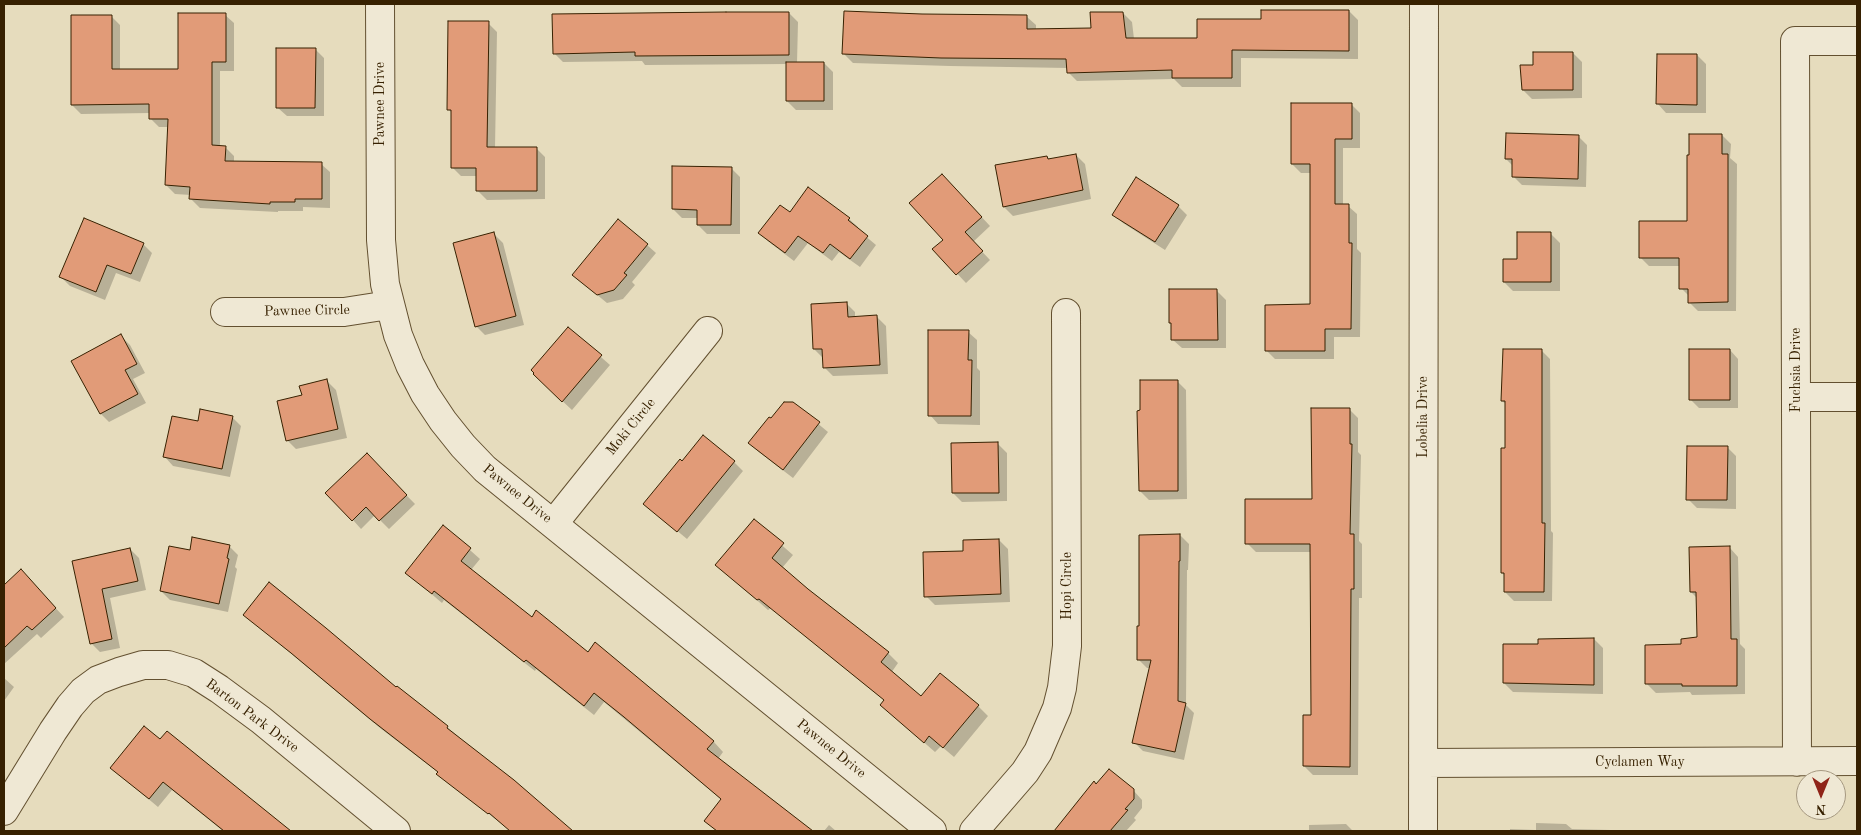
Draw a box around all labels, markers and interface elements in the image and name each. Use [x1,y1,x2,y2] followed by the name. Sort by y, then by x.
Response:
[372,62,388,146] street label: Pawnee Drive
[264,302,350,320] street label: Pawnee Circle
[1788,328,1804,412] street label: Fuchsia Drive
[1415,376,1431,458] street label: Lobelia Drive
[603,395,659,459] street label: Moki Circle
[479,461,555,527] street label: Pawnee Drive
[1059,552,1075,620] street label: Hopi Circle
[202,676,302,756] street label: Barton Park Drive
[793,716,869,782] street label: Pawnee Drive
[1595,754,1685,770] street label: Cyclamen Way
[1796,770,1846,820] north arrow
[1816,802,1826,816] text: N

